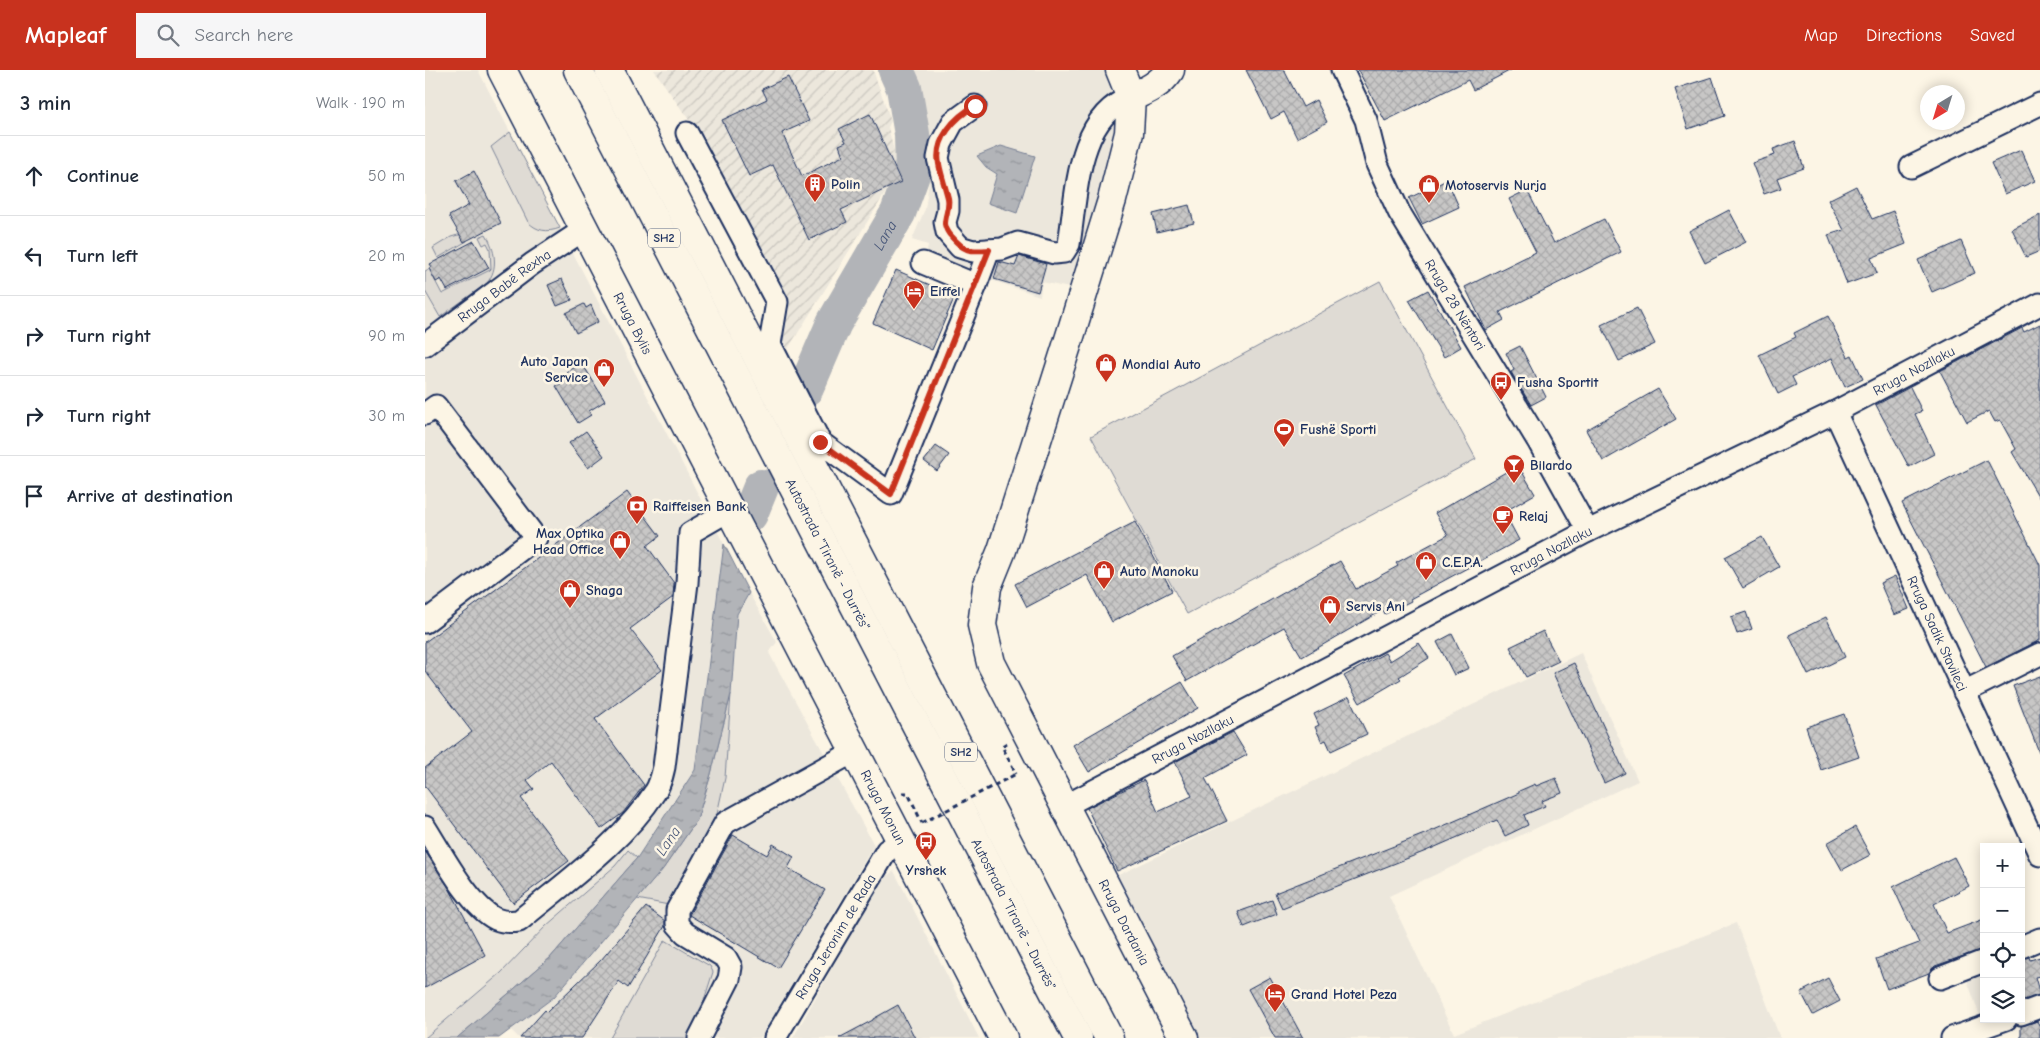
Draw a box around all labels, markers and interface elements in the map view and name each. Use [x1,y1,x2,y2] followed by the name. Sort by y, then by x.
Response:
[136,13,486,58] search box
[25,21,106,49] text: Mapleaf
[154,21,182,49] icon: search
[194,24,293,46] text: Search here
[1804,25,1838,46] text: Map
[1866,25,1942,46] text: Directions
[1970,25,2015,46] text: Saved
[1920,85,1965,130] north arrow
[20,91,71,115] text: 3 min
[316,94,405,112] text: Walk · 190 m
[964,95,987,118] route start
[20,162,48,190] icon: ahead
[67,165,139,187] text: Continue
[368,167,405,185] text: 50 m
[803,172,827,203] building icon: Polin
[1417,173,1441,204] shop icon: Motoservis Nurja
[831,176,860,193] place label: Polin
[1445,177,1547,194] place label: Motoservis Nurja
[869,217,901,254] water label: Lana
[648,228,680,248] road number: SH2
[20,242,48,270] icon: left
[67,245,138,267] text: Turn left
[454,246,554,326] street label: Rruga Babë Rexha
[368,247,405,265] text: 20 m
[1421,256,1489,354] street label: Rruga 28 Nëntori
[902,279,926,310] hotel icon: Eiffel
[930,283,961,300] place label: Eiffel
[610,289,656,357] street label: Rruga Bylis
[20,322,48,350] icon: right
[67,325,151,347] text: Turn right
[368,327,405,345] text: 90 m
[1870,342,1958,399] street label: Rruga Nozllaku
[1094,352,1118,383] shop icon: Mondial Auto
[521,353,588,386] place label: Auto Japan Service
[1122,356,1201,373] place label: Mondial Auto
[592,357,616,388] shop icon: Auto Japan Service
[1489,370,1513,401] bus stop icon: Fusha Sportit
[1517,374,1599,391] place label: Fusha Sportit
[20,402,48,430] icon: right
[67,405,151,427] text: Turn right
[369,407,405,425] text: 30 m
[1272,417,1296,448] sports icon: Fushë Sporti
[1300,421,1376,438] place label: Fushë Sporti
[809,431,832,454] route end
[1502,453,1526,484] bar icon: Bilardo
[1530,457,1572,474] place label: Bilardo
[782,476,874,633] street label: Autostrada "Tiranë - Durrës"
[20,482,48,510] icon: arrive
[67,485,233,507] text: Arrive at destination
[625,494,649,525] bank icon: Raiffeisen Bank
[653,498,746,515] place label: Raiffeisen Bank
[1491,504,1515,535] cafe icon: Relaj
[1519,508,1548,525] place label: Relaj
[1507,522,1595,579] street label: Rruga Nozllaku
[533,525,604,558] place label: Max Optika Head Office
[608,529,632,560] shop icon: Max Optika Head Office
[1414,550,1438,581] shop icon: C.E.P.A.
[1442,554,1483,571] place label: C.E.P.A.
[1092,559,1116,590] shop icon: Auto Manoku
[1120,563,1199,580] place label: Auto Manoku
[1903,573,1971,694] street label: Rruga Sadik Stavileci
[558,578,582,609] shop icon: Shaga
[586,582,623,599] place label: Shaga
[1318,594,1342,625] shop icon: Servis Ani
[1346,598,1405,615] place label: Servis Ani
[1149,711,1236,768] street label: Rruga Nozllaku
[945,742,977,762] road number: SH2
[857,767,910,848] street label: Rruga Monun
[652,823,684,859] water label: Lana
[914,830,938,861] bus stop icon: Yrshek
[967,836,1060,993] street label: Autostrada "Tiranë - Durrës"
[1980,843,2025,1023] map controls
[1980,843,2025,888] button: +
[906,862,947,879] place label: Yrshek
[792,871,880,1003] street label: Rruga Jeronim de Rada
[1095,877,1153,968] street label: Rruga Dardania
[1980,888,2025,933] button: −
[1980,933,2025,978] button: locate
[1980,978,2025,1023] button: layers
[1263,982,1287,1013] hotel icon: Grand Hotel Peza
[1291,986,1397,1003] place label: Grand Hotel Peza

